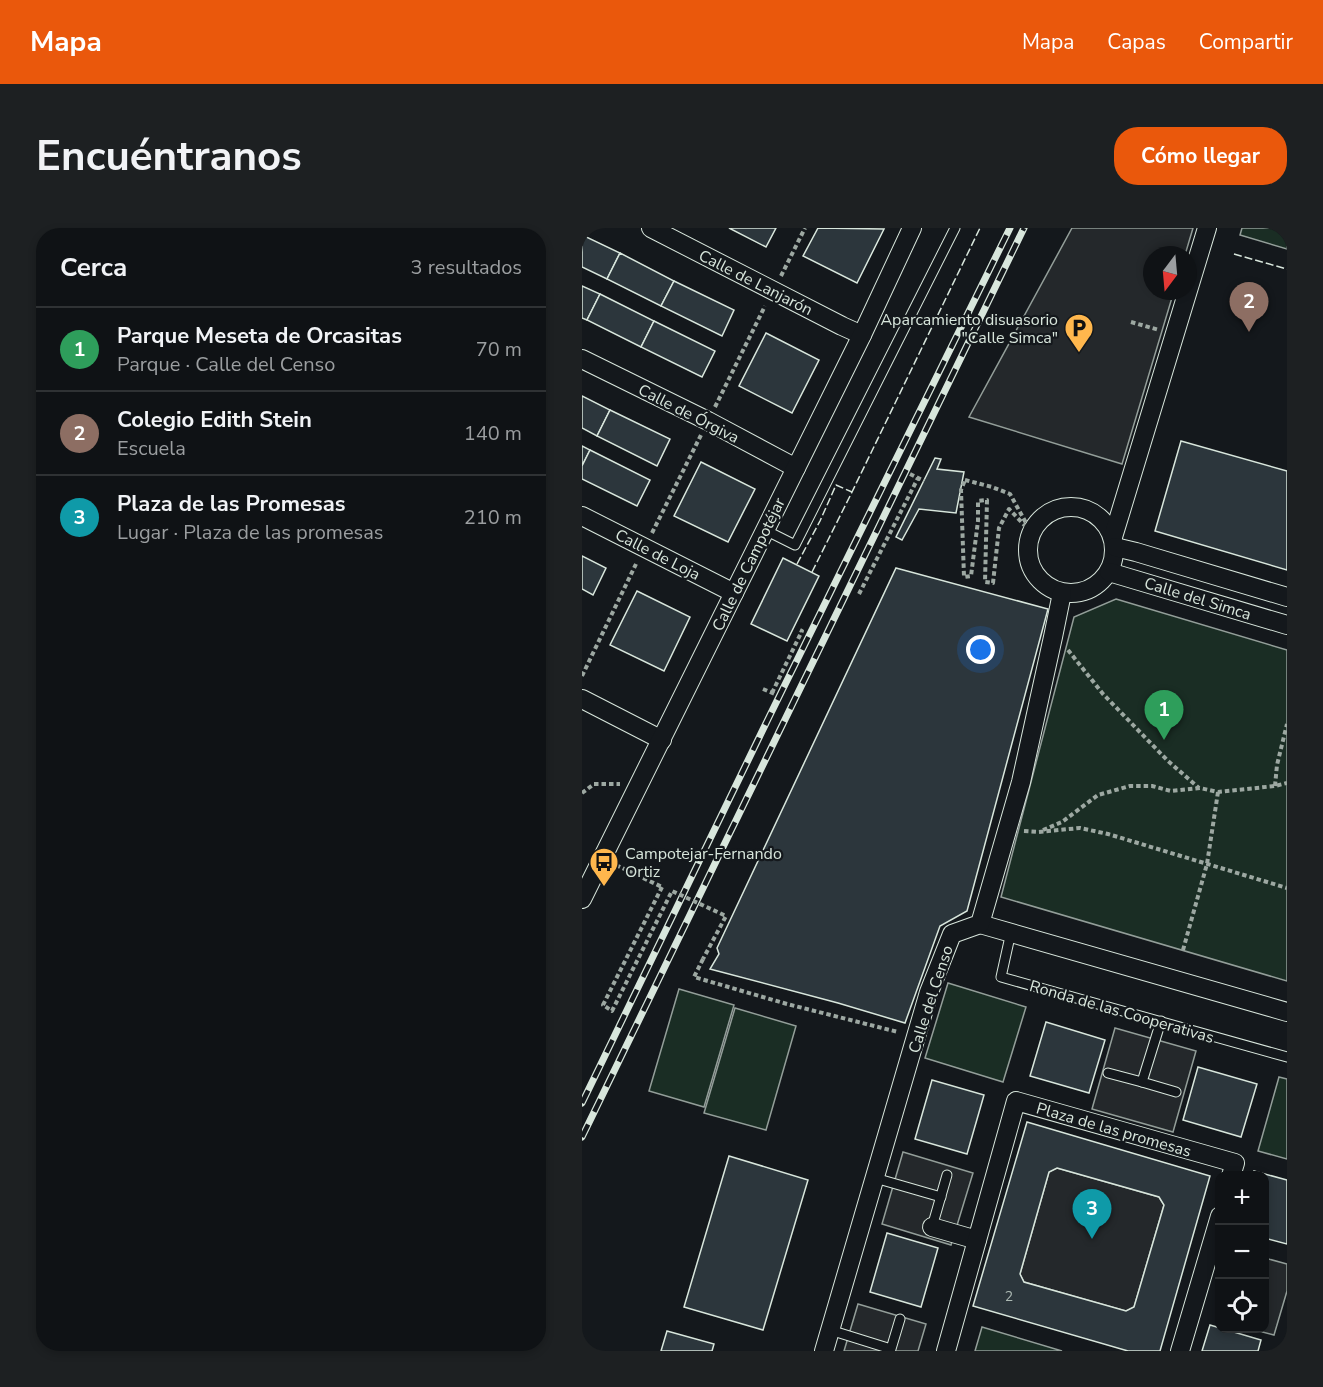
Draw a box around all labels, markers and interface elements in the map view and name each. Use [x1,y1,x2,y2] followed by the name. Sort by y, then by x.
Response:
[30,23,102,61] text: Mapa
[1022,28,1074,56] text: Mapa
[1107,28,1166,56] text: Capas
[1199,28,1293,56] text: Compartir
[1114,127,1287,185] button: Cómo llegar
[36,128,302,185] text: Encuéntranos
[695,245,816,321] street label: Calle de Lanjarón
[1143,246,1197,300] north arrow
[60,250,127,285] text: Cerca
[411,254,522,281] text: 3 resultados
[1230,282,1268,332] pin: 2
[880,309,1058,349] place label: Aparcamiento disuasorio "Calle Simca"
[1063,312,1095,354] parking icon: Aparcamiento disuasorio "Calle Simca"
[117,321,402,351] text: Parque Meseta de Orcasitas
[74,336,86,363] text: 1
[476,336,522,363] text: 70 m
[117,351,335,378] text: Parque · Calle del Censo
[634,379,743,449] street label: Calle de Órgiva
[117,405,312,435] text: Colegio Edith Stein
[74,420,86,447] text: 2
[464,420,522,447] text: 140 m
[117,435,186,462] text: Escuela
[117,489,345,519] text: Plaza de las Promesas
[707,494,791,635] street label: Calle de Campotéjar
[74,504,86,531] text: 3
[464,504,522,531] text: 210 m
[117,519,383,546] text: Lugar · Plaza de las promesas
[611,524,704,586] street label: Calle de Loja
[1142,572,1254,626] street label: Calle del Simca
[966,635,995,664] your location
[1144,690,1184,740] pin: 1
[625,843,782,883] place label: Campotejar-Fernando Ortiz
[588,846,620,888] bus stop icon: Campotejar-Fernando Ortiz
[903,943,959,1056] street label: Calle del Censo
[1027,975,1217,1049] street label: Ronda de las Cooperativas
[1034,1097,1194,1163] street label: Plaza de las promesas
[1215,1171,1269,1333] map controls
[1215,1171,1269,1225] button: +
[1072,1190,1112,1239] pin: 3
[1215,1225,1269,1279] button: −
[1215,1279,1269,1333] button: locate
[1005,1287,1013,1306] house number: 2

